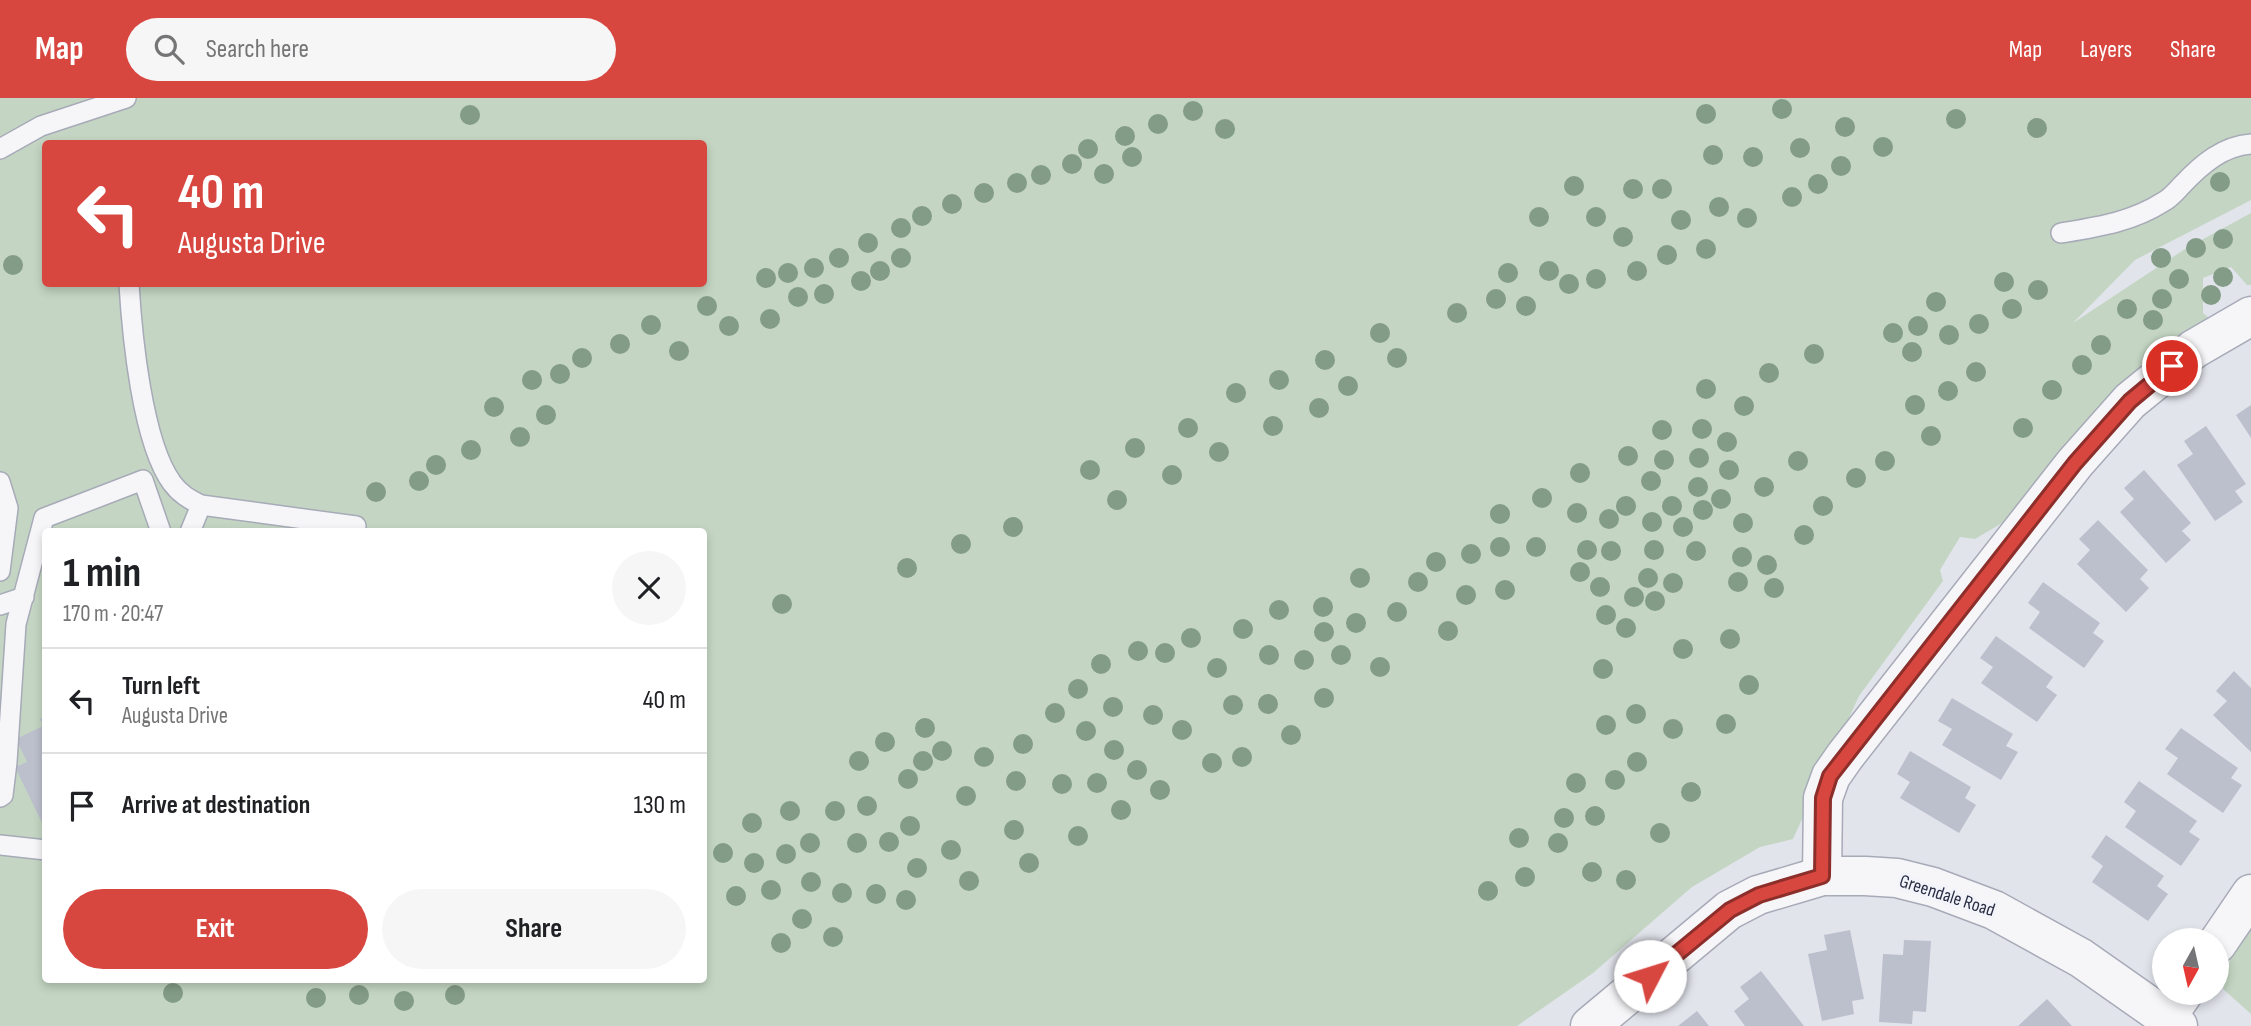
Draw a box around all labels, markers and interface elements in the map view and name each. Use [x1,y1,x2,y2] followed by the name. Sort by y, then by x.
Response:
[126,18,616,81] search box
[35,29,84,69] text: Map
[150,30,188,68] icon: search
[206,34,309,65] text: Search here
[2009,35,2042,64] text: Map
[2080,35,2132,64] text: Layers
[2170,35,2216,64] text: Share
[178,164,264,223] text: 40 m
[63,168,154,259] icon: left
[178,224,326,263] text: Augusta Drive
[2142,336,2202,396] pin
[2153,347,2191,385] icon: arrive
[63,548,141,599] text: 1 min
[612,551,686,625] button: close
[63,600,163,628] text: 170 m · 20:47
[122,671,200,702] text: Turn left
[63,682,101,720] icon: left
[643,685,686,716] text: 40 m
[122,702,228,730] text: Augusta Drive
[63,787,101,825] icon: arrive
[122,790,310,821] text: Arrive at destination
[634,790,686,821] text: 130 m
[1896,870,1998,922] street label: Greendale Road
[63,889,368,969] button: Exit
[382,889,686,969] button: Share
[2152,928,2230,1004] north arrow
[2152,928,2229,1005] map controls
[1613,939,1687,1013] position arrow

